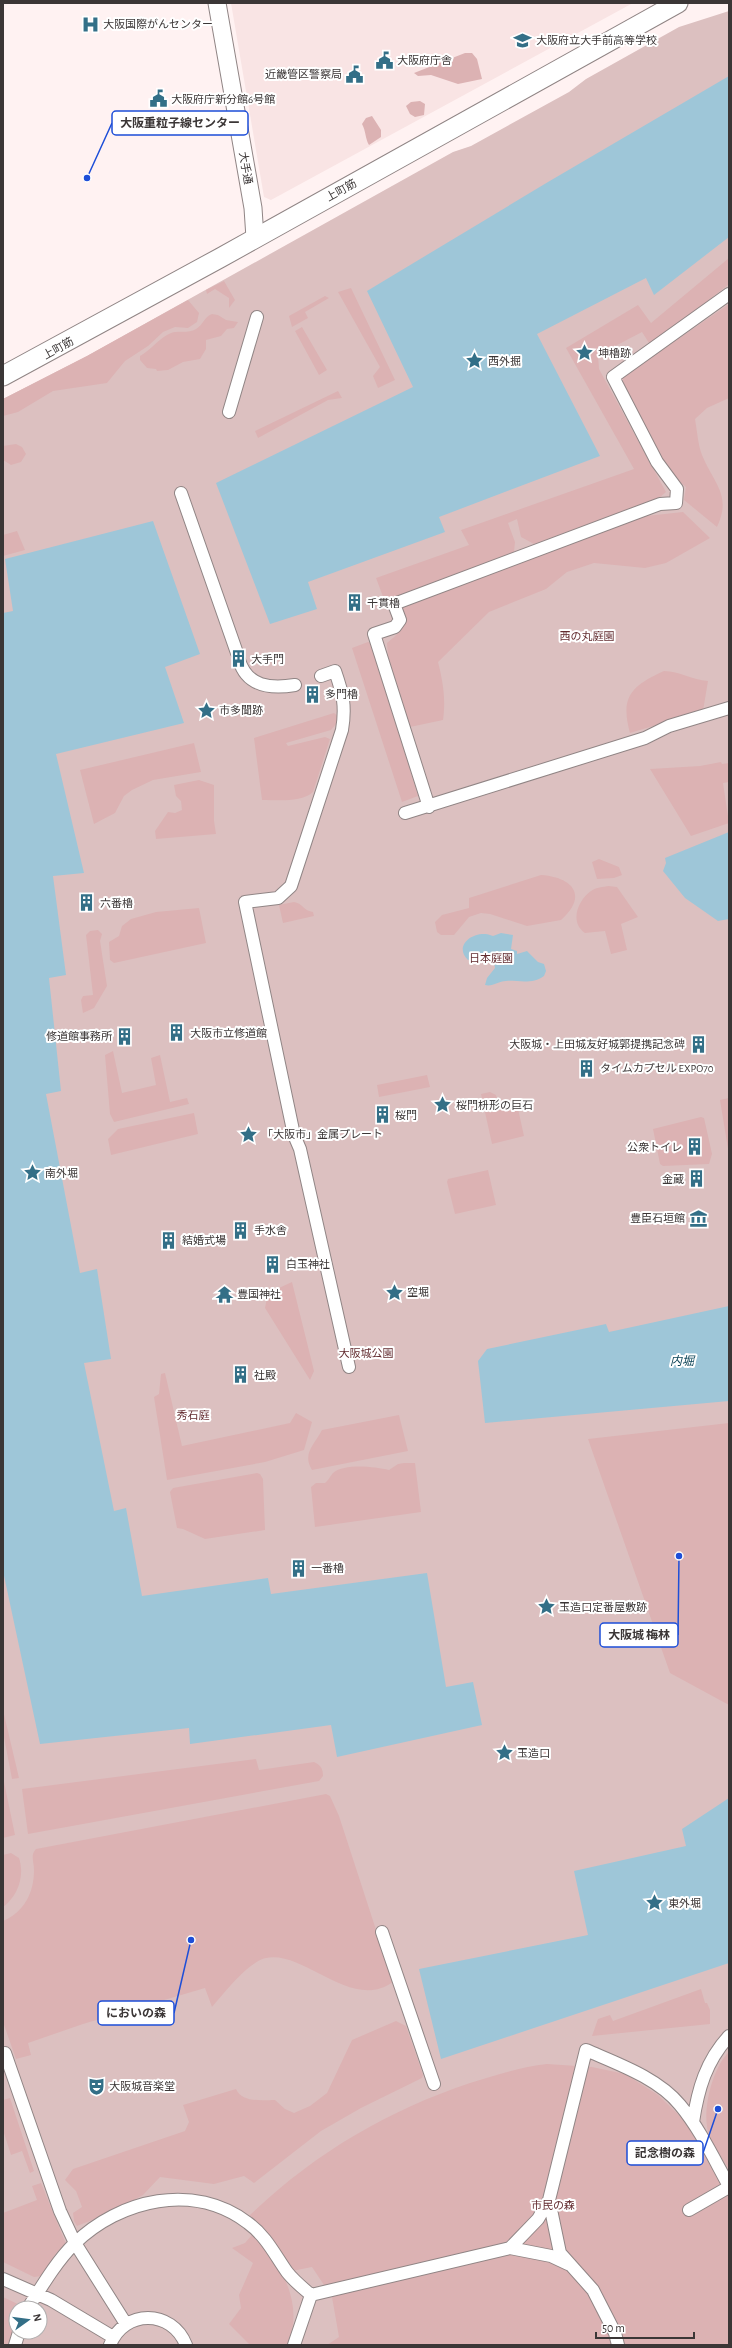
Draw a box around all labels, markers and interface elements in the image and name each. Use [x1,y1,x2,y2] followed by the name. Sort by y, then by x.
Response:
[80,14,100,34] hospital icon: 大阪国際がんセンター
[103,18,213,30] place label: 大阪国際がんセンター
[513,30,533,50] school or university icon: 大阪府立大手前高等学校
[536,34,657,46] place label: 大阪府立大手前高等学校
[374,50,394,70] public building icon: 大阪府庁舎
[397,54,452,66] place label: 大阪府庁舎
[345,64,365,84] public building icon: 近畿管区警察局
[265,68,342,80] place label: 近畿管区警察局
[148,89,168,109] public building icon: 大阪府庁新分館6号館
[171,93,275,105] place label: 大阪府庁新分館6号館
[112,111,248,135] callout: 大阪重粒子線センター
[120,116,240,129] text: 大阪重粒子線センター
[237,151,255,185] street label: 大手通
[324,177,358,203] street label: 上町筋
[41,335,75,361] street label: 上町筋
[575,343,595,363] place icon: 坤櫓跡
[598,347,631,359] place label: 坤櫓跡
[465,351,485,371] place icon: 西外掘
[488,355,521,367] place label: 西外掘
[344,593,364,613] building icon: 千貫櫓
[367,597,400,609] place label: 千貫櫓
[560,631,615,642] park label: 西の丸庭園
[228,649,248,669] building icon: 大手門
[251,653,284,665] place label: 大手門
[302,684,322,704] building icon: 多門櫓
[325,688,358,700] place label: 多門櫓
[196,700,216,720] place icon: 市多聞跡
[219,704,263,716] place label: 市多聞跡
[77,893,97,913] building icon: 六番櫓
[100,897,133,909] place label: 六番櫓
[469,953,513,964] park label: 日本庭園
[167,1023,187,1043] building icon: 大阪市立修道館
[115,1026,135,1046] building icon: 修道館事務所
[190,1027,267,1039] place label: 大阪市立修道館
[46,1030,113,1042] place label: 修道館事務所
[688,1034,708,1054] building icon: 大阪城・上田城友好城郭提携記念碑
[509,1038,685,1050] place label: 大阪城・上田城友好城郭提携記念碑
[577,1058,597,1078] building icon: タイムカプセル EXPO70
[600,1063,714,1074] place label: タイムカプセル EXPO70
[433,1095,453,1115] place icon: 桜門枡形の巨石
[456,1099,533,1111] place label: 桜門枡形の巨石
[372,1105,392,1125] building icon: 桜門
[395,1110,417,1121] place label: 桜門
[239,1124,259,1144] place icon: 「大阪市」金属プレート
[262,1128,383,1140] place label: 「大阪市」金属プレート
[685,1137,705,1157] building icon: 公衆トイレ
[627,1141,682,1153] place label: 公衆トイレ
[22,1163,42,1183] place icon: 南外堀
[45,1167,78,1179] place label: 南外堀
[687,1169,707,1189] building icon: 金蔵
[662,1174,684,1185] place label: 金蔵
[688,1208,708,1228] museum icon: 豊臣石垣館
[630,1213,685,1224] place label: 豊臣石垣館
[231,1220,251,1240] building icon: 手水舎
[254,1224,287,1236] place label: 手水舎
[159,1230,179,1250] building icon: 結婚式場
[182,1234,226,1246] place label: 結婚式場
[263,1254,283,1274] building icon: 白玉神社
[286,1258,330,1270] place label: 白玉神社
[384,1282,404,1302] place icon: 空堀
[214,1284,234,1304] temple icon: 豊国神社
[407,1287,429,1298] place label: 空堀
[237,1289,281,1300] place label: 豊国神社
[339,1347,394,1359] park label: 大阪城公園
[670,1354,696,1367] water label: 内堀
[231,1365,251,1385] building icon: 社殿
[254,1370,276,1381] place label: 社殿
[177,1409,210,1421] park label: 秀石庭
[288,1558,308,1578] building icon: 一番櫓
[311,1562,344,1574] place label: 一番櫓
[536,1597,556,1617] place icon: 玉造口定番屋敷跡
[559,1601,647,1613] place label: 玉造口定番屋敷跡
[600,1623,678,1647] callout: 大阪城 梅林
[608,1628,670,1641] text: 大阪城 梅林
[494,1743,514,1763] place icon: 玉造口
[517,1748,550,1759] place label: 玉造口
[645,1893,665,1913] place icon: 東外堀
[668,1897,701,1909] place label: 東外堀
[98,2001,174,2025] callout: においの森
[106,2007,166,2019] text: においの森
[86,2076,106,2096] theatre icon: 大阪城音楽堂
[109,2080,175,2092] place label: 大阪城音楽堂
[627,2141,703,2165] callout: 記念樹の森
[635,2146,695,2159] text: 記念樹の森
[531,2200,575,2211] park label: 市民の森
[8,2300,48,2340] north arrow
[31,2313,43,2323] text: N
[596,2314,694,2340] scale bar
[602,2322,625,2334] text: 50 m

